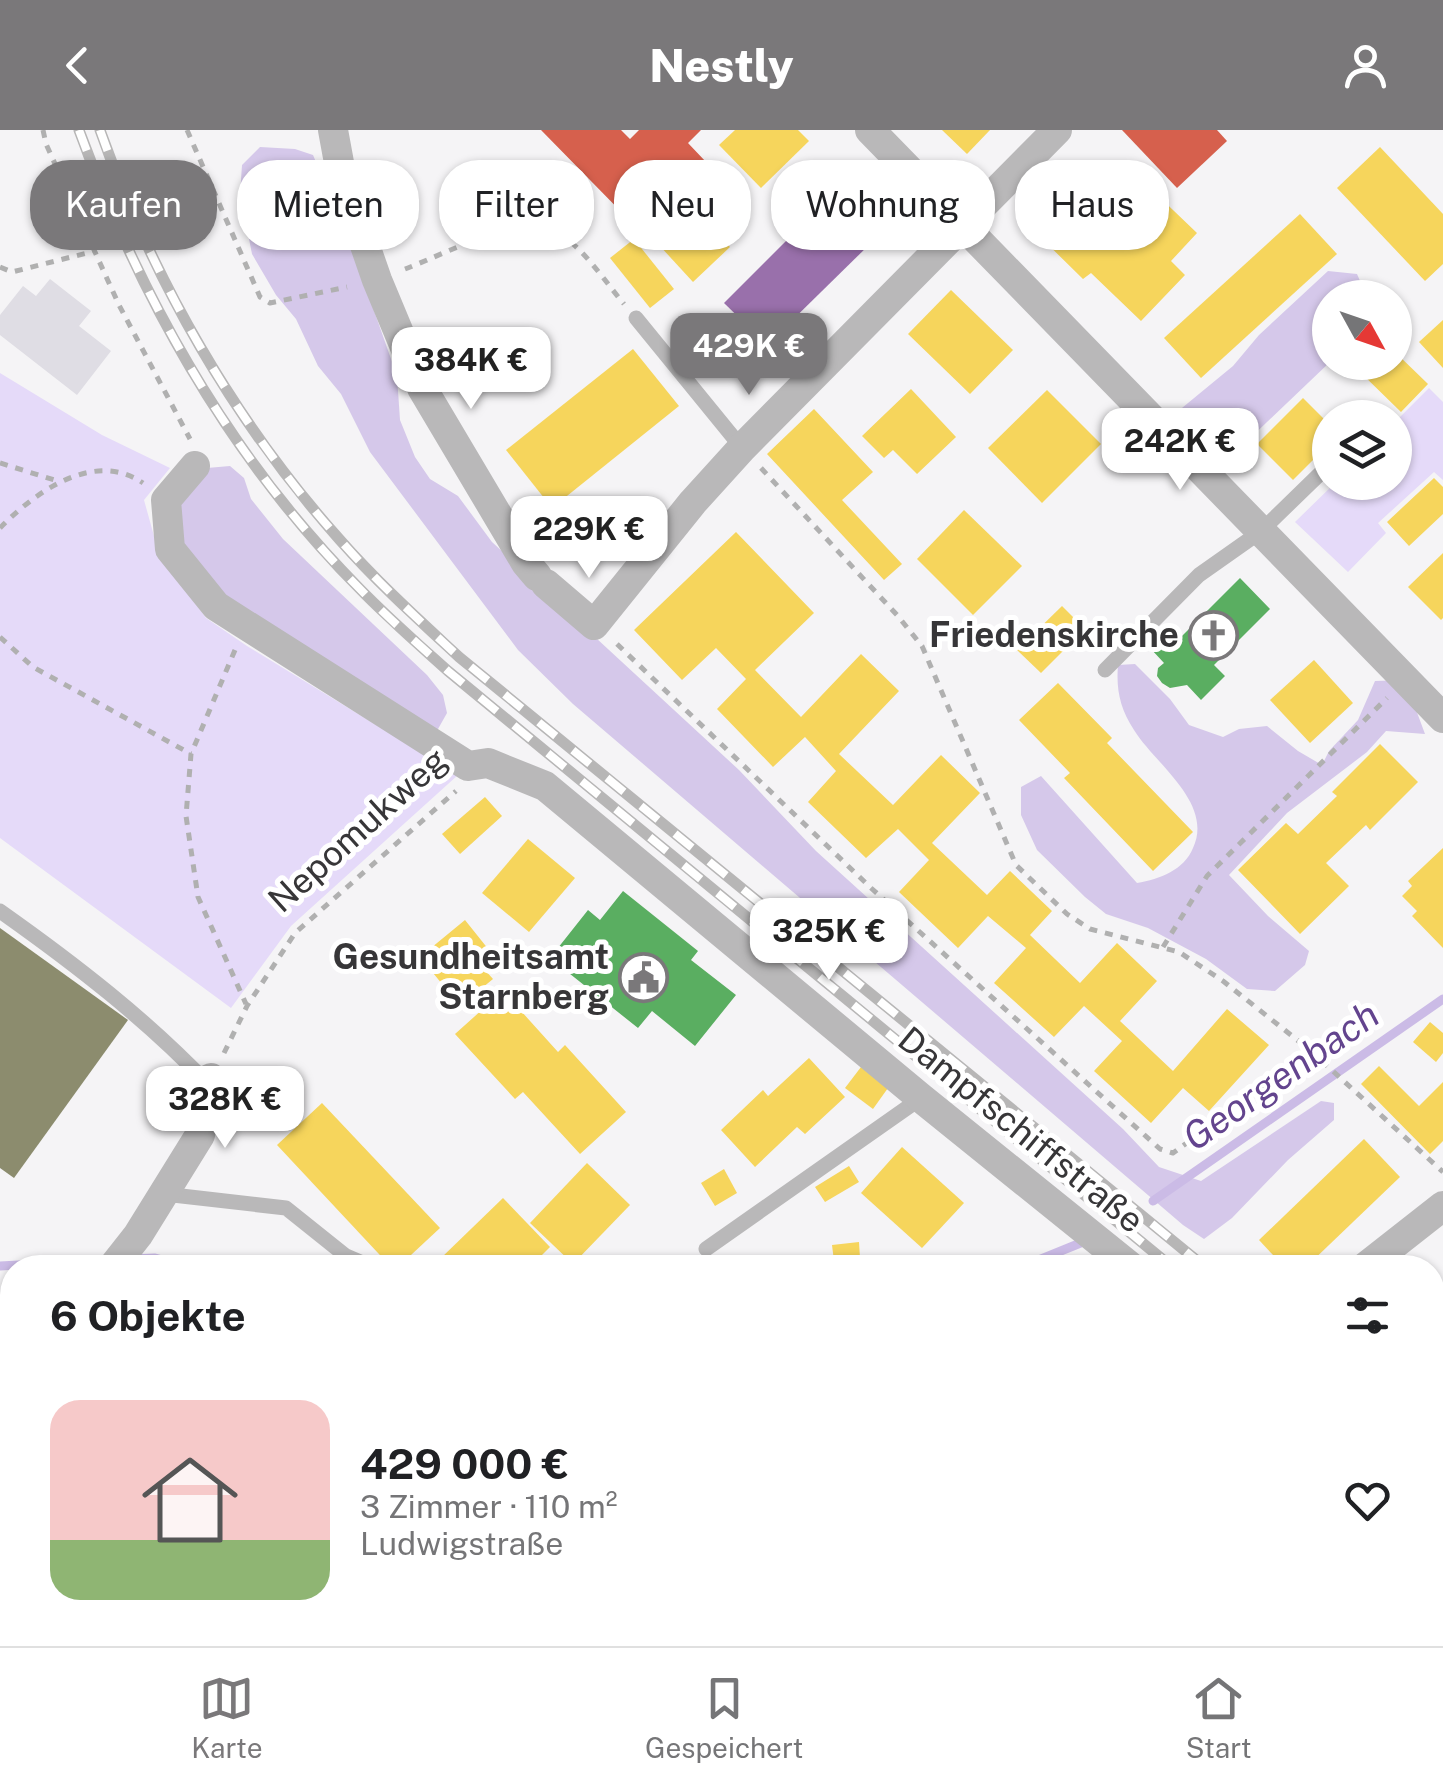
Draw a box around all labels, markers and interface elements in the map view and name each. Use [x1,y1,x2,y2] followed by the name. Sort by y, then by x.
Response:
[50,38,105,93] icon: back
[1338,38,1393,93] icon: person
[649,39,794,92] text: Nestly
[30,160,217,250] chip: Kaufen
[237,160,419,250] chip: Mieten
[439,160,594,250] chip: Filter
[614,160,751,250] chip: Neu
[771,160,995,250] chip: Wohnung
[1015,160,1169,250] chip: Haus
[1312,280,1412,380] north arrow
[1312,280,1412,500] map controls
[668,313,830,398] pin: 429K €
[390,327,552,412] pin: 384K €
[692,327,806,364] text: 429K €
[414,341,528,378] text: 384K €
[1312,400,1412,500] button: layers
[1099,408,1261,493] pin: 242K €
[1124,422,1236,459] text: 242K €
[508,496,670,581] pin: 229K €
[533,510,645,547] text: 229K €
[1188,609,1240,661] church icon: Friedenskirche
[929,614,1179,655] place label: Friedenskirche
[260,739,455,920] street label: Nepomukweg
[748,898,910,983] pin: 325K €
[772,912,886,949] text: 325K €
[332,936,609,1017] place label: Gesundheitsamt Starnberg
[618,951,670,1003] public building icon: Gesundheitsamt Starnberg
[1174,992,1387,1160] water label: Georgenbach
[890,1018,1152,1241] street label: Dampfschiffstraße
[144,1066,306,1151] pin: 328K €
[168,1080,282,1117] text: 328K €
[1340,1288,1395,1343] icon: filters
[50,1291,246,1340] text: 6 Objekte
[360,1439,569,1488] text: 429 000 €
[130,1440,250,1560] icon: home
[1340,1473,1395,1528] icon: heart
[360,1488,617,1525] text: 3 Zimmer · 110 m²
[360,1525,563,1562] text: Ludwigstraße
[191,1671,263,1764] tab: Karte
[645,1671,803,1764] tab: Gespeichert
[1186,1671,1252,1764] tab: Start

